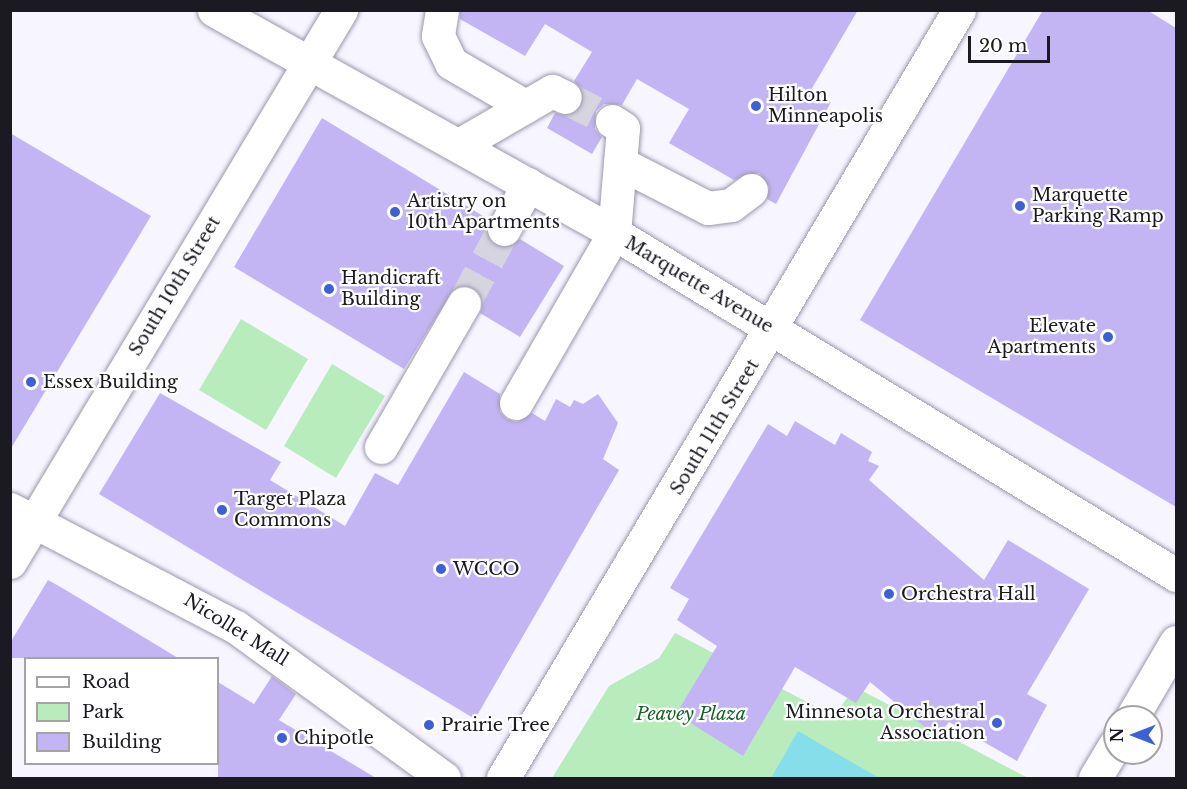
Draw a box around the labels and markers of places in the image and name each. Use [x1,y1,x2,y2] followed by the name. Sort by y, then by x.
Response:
[768,85,883,128] place label: Hilton Minneapolis
[749,99,763,113] marker: Hilton Minneapolis
[1032,185,1164,228] place label: Marquette Parking Ramp
[407,191,561,234] place label: Artistry on 10th Apartments
[1013,199,1027,213] marker: Marquette Parking Ramp
[388,205,402,219] marker: Artistry on 10th Apartments
[341,268,441,310] place label: Handicraft Building
[322,282,336,296] marker: Handicraft Building
[988,316,1096,358] place label: Elevate Apartments
[1101,330,1115,344] marker: Elevate Apartments
[43,371,178,393] place label: Essex Building
[24,375,38,389] marker: Essex Building
[234,489,346,532] place label: Target Plaza Commons
[215,503,229,517] marker: Target Plaza Commons
[453,558,520,580] place label: WCCO
[434,562,448,576] marker: WCCO
[901,583,1036,605] place label: Orchestra Hall
[882,587,896,601] marker: Orchestra Hall
[785,702,985,744] place label: Minnesota Orchestral Association
[441,714,550,736] place label: Prairie Tree
[990,716,1004,730] marker: Minnesota Orchestral Association
[422,718,436,732] marker: Prairie Tree
[294,727,374,749] place label: Chipotle
[275,731,289,745] marker: Chipotle

